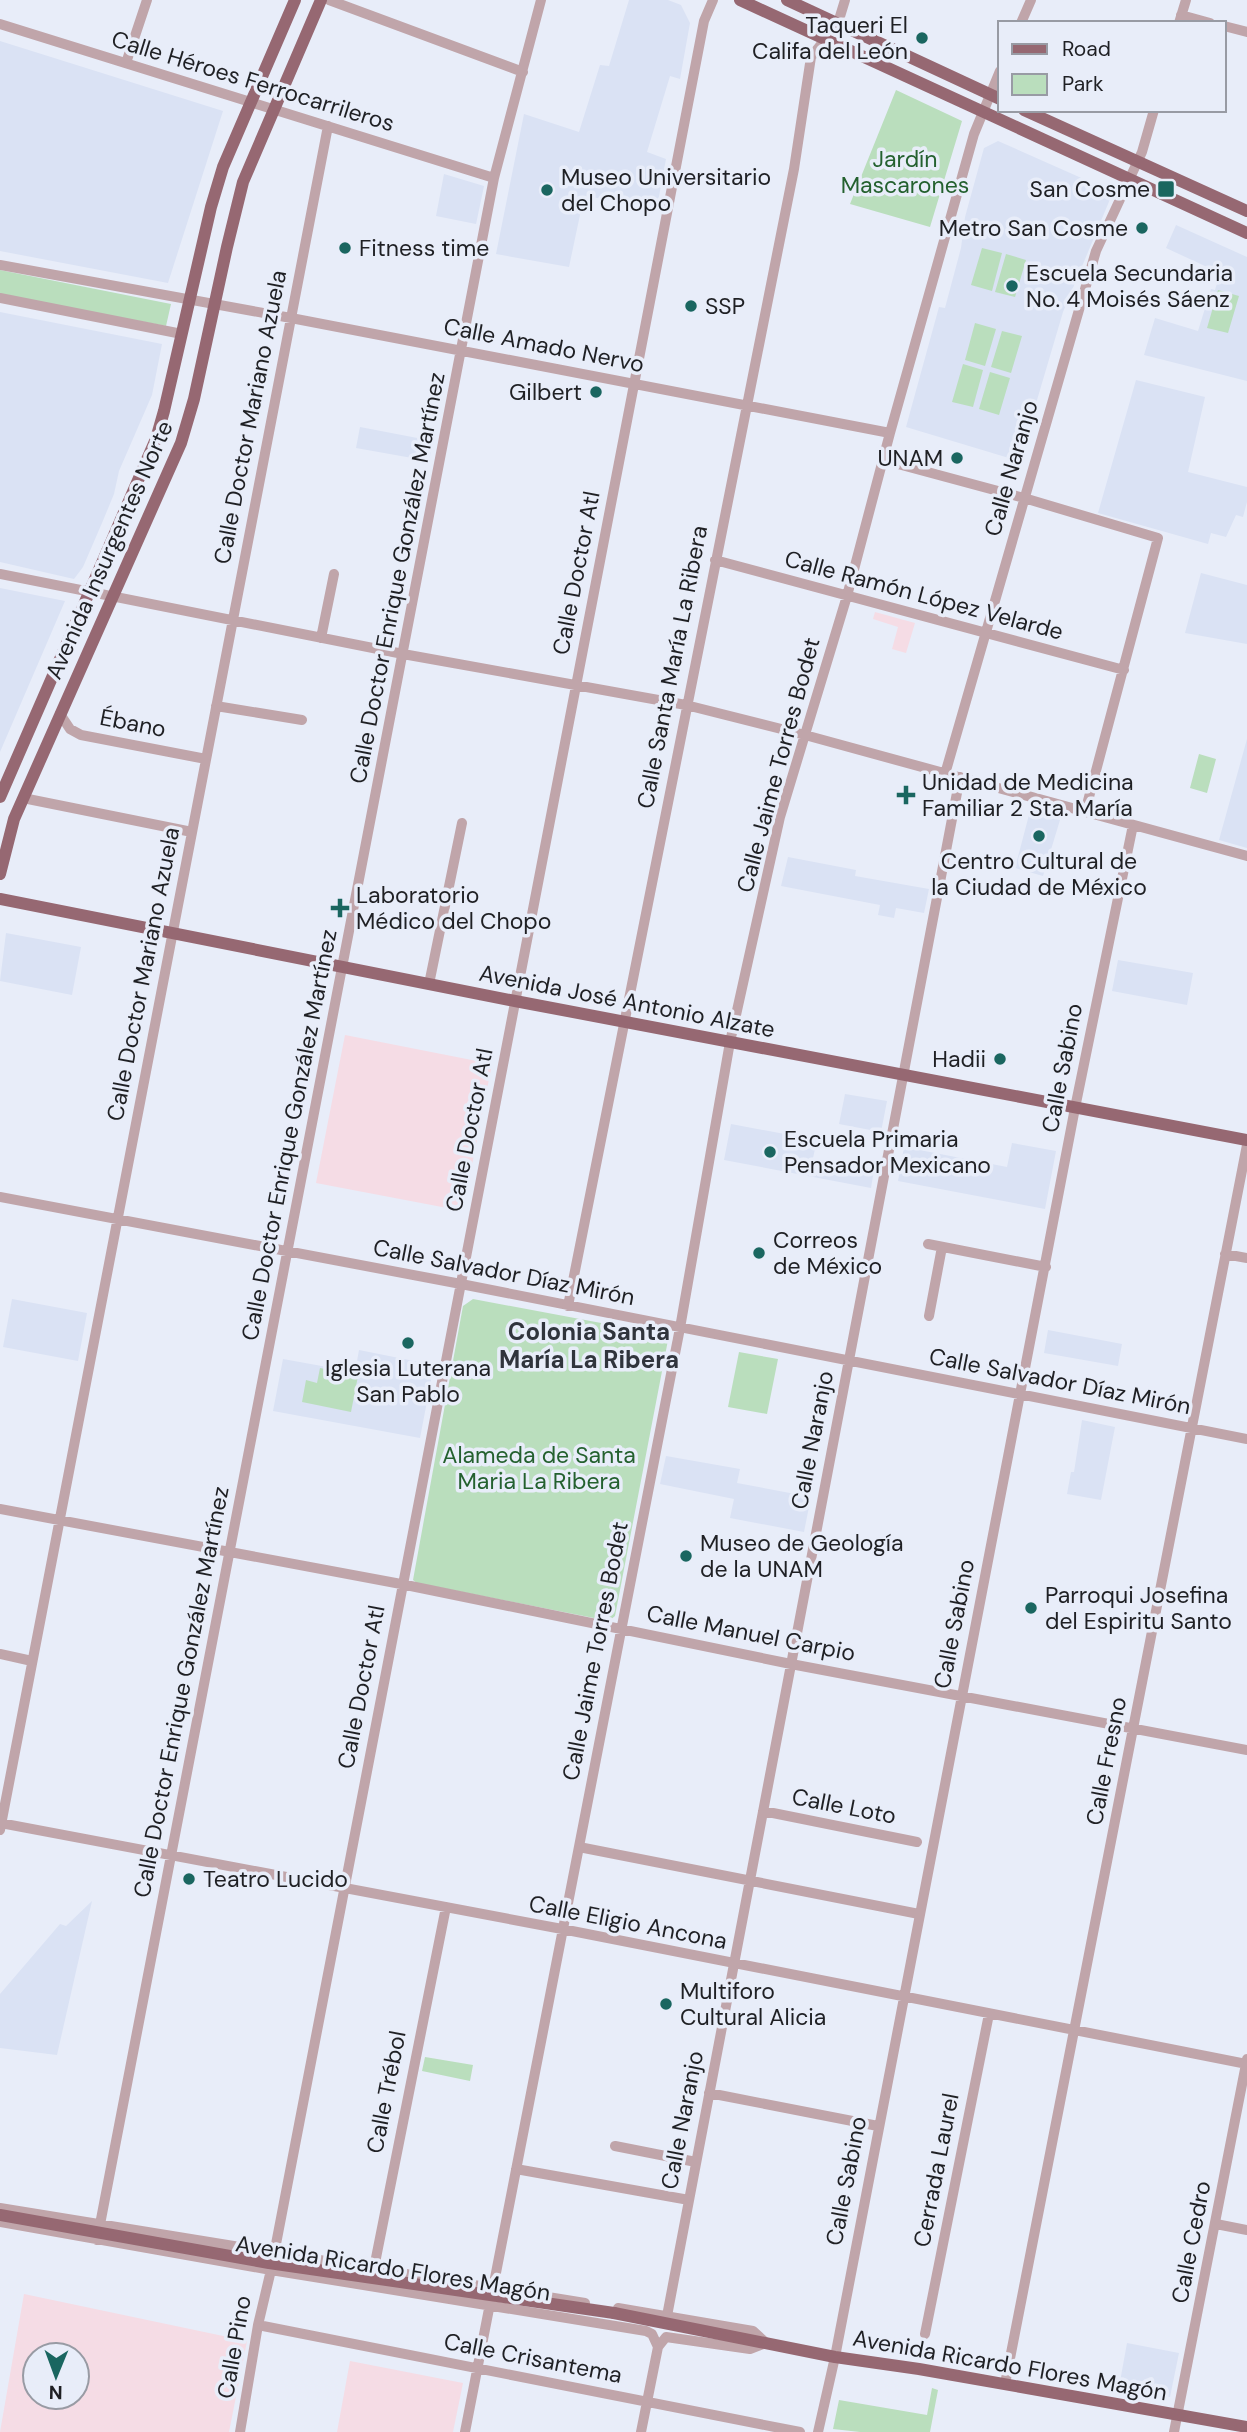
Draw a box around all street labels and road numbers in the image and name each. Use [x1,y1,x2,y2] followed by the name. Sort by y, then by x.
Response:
[108,24,398,138] street label: Calle Héroes Ferrocarrileros
[207,268,293,566] street label: Calle Doctor Mariano Azuela
[441,311,647,379] street label: Calle Amado Nervo
[342,370,452,786] street label: Calle Doctor Enrique González Martínez
[977,396,1045,540] street label: Calle Naranjo
[38,416,180,684] street label: Avenida Insurgentes Norte
[545,489,607,657] street label: Calle Doctor Atl
[630,523,714,811] street label: Calle Santa María La Ribera
[781,543,1067,647] street label: Calle Ramón López Velarde
[729,634,827,896] street label: Calle Jaime Torres Bodet
[97,702,169,744] street label: Ébano
[100,825,186,1123] street label: Calle Doctor Mariano Azuela
[234,927,344,1343] street label: Calle Doctor Enrique González Martínez
[477,958,777,1044] street label: Avenida José Antonio Alzate
[1035,1001,1089,1135] street label: Calle Sabino
[438,1046,500,1214] street label: Calle Doctor Atl
[371,1232,637,1312] street label: Calle Salvador Díaz Mirón
[927,1341,1193,1421] street label: Calle Salvador Díaz Mirón
[784,1368,840,1512] street label: Calle Naranjo
[126,1484,236,1900] street label: Calle Doctor Enrique González Martínez
[555,1519,635,1783] street label: Calle Jaime Torres Bodet
[927,1557,981,1691] street label: Calle Sabino
[644,1598,858,1668] street label: Calle Manuel Carpio
[330,1603,392,1771] street label: Calle Doctor Atl
[1079,1694,1133,1828] street label: Calle Fresno
[789,1781,899,1831] street label: Calle Loto
[526,1888,730,1956] street label: Calle Eligio Ancona
[359,2028,413,2156] street label: Calle Trébol
[654,2048,710,2192] street label: Calle Naranjo
[906,2090,966,2250] street label: Cerrada Laurel
[819,2114,873,2248] street label: Calle Sabino
[1164,2178,1218,2306] street label: Calle Cedro
[233,2228,553,2308] street label: Avenida Ricardo Flores Magón
[210,2293,258,2401] street label: Calle Pino
[851,2323,1169,2407] street label: Avenida Ricardo Flores Magón
[441,2326,625,2390] street label: Calle Crisantema

